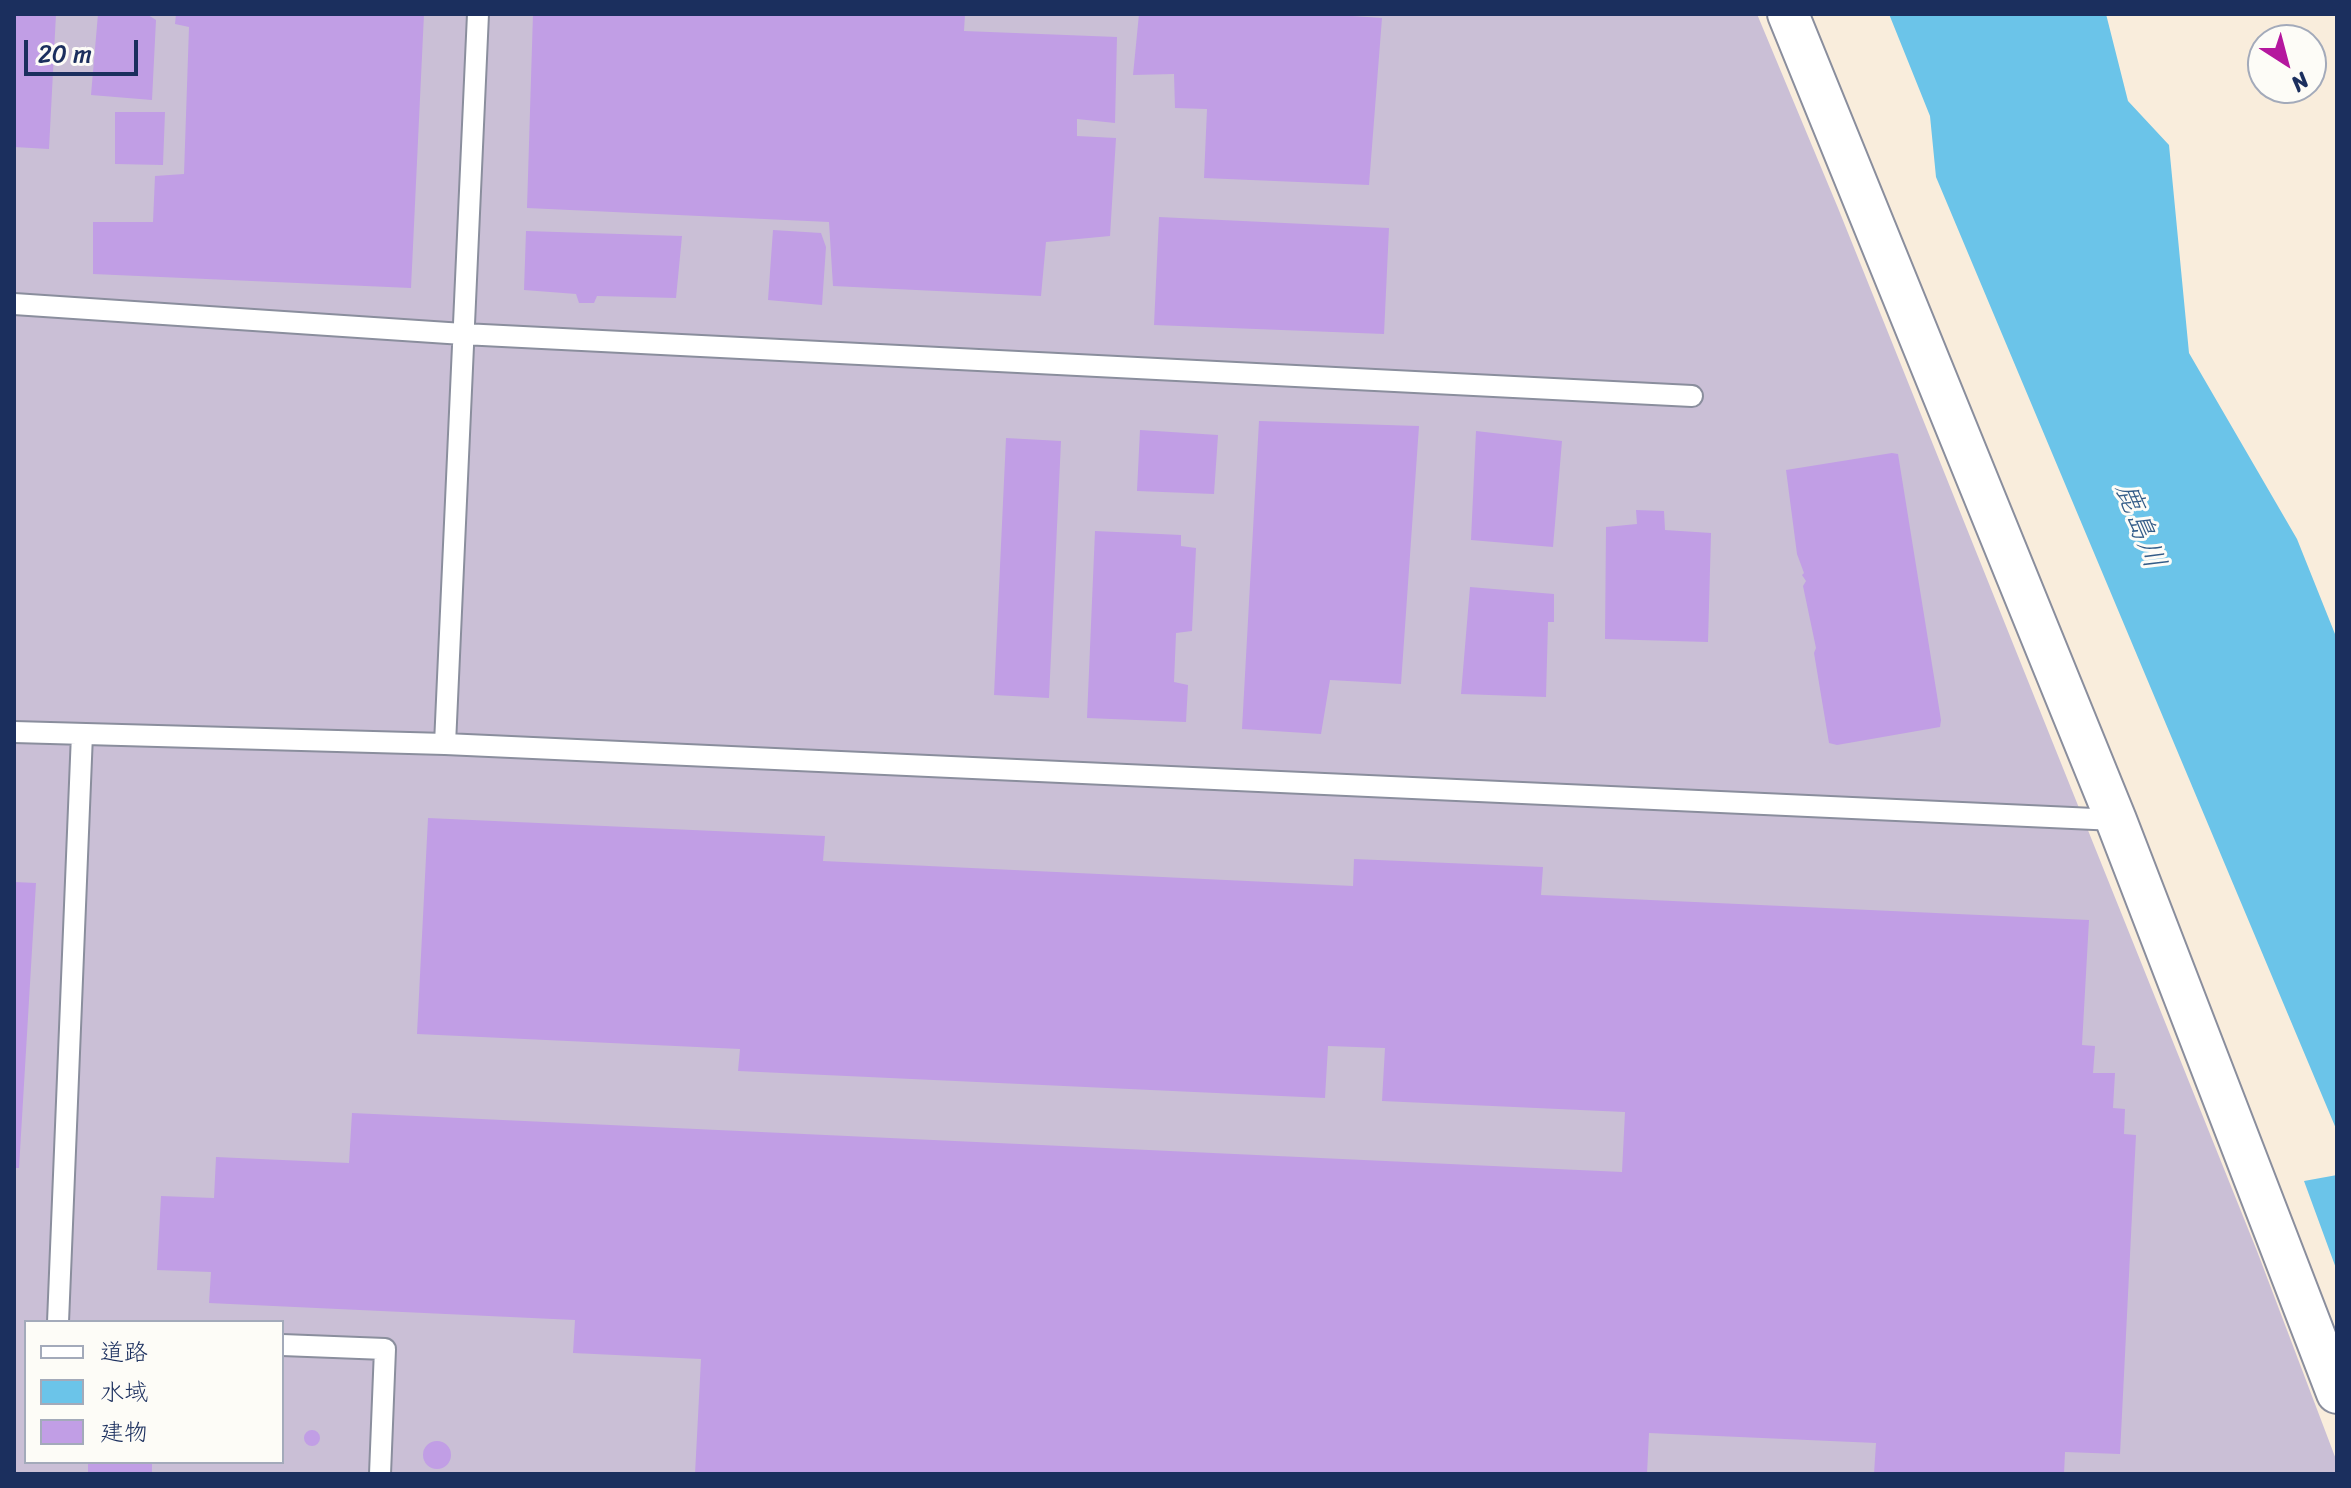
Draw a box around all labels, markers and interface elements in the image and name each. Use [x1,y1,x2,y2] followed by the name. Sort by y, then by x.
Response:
[28,24,142,74] scale bar
[2247,24,2327,104] north arrow
[38,33,92,75] text: 20 m
[2283,62,2318,102] text: N
[2106,478,2172,574] water label: 鹿島川
[24,1320,284,1464] legend
[100,1331,148,1373] text: 道路
[100,1371,148,1413] text: 水域
[100,1411,148,1453] text: 建物

